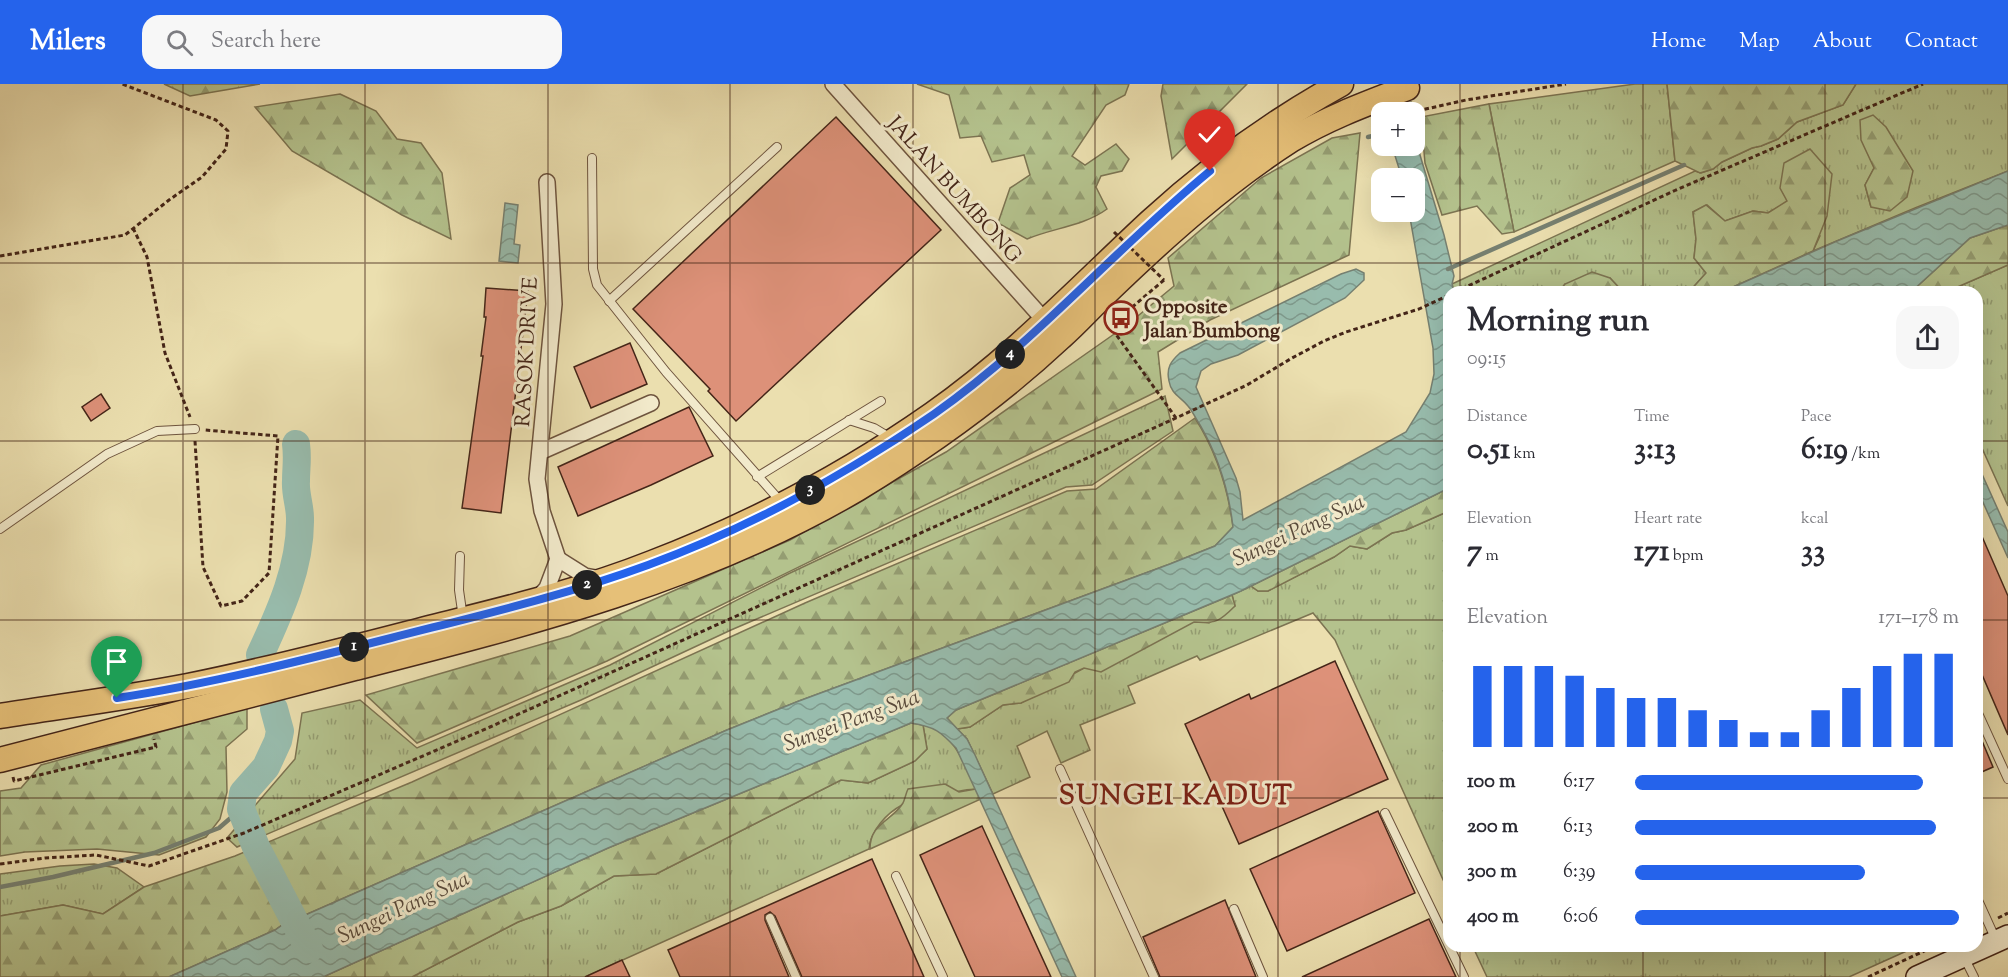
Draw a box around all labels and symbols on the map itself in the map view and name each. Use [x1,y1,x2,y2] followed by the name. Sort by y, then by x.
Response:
[1184,109,1235,171] pin
[879,110,1028,270] street label: JALAN BUMBONG
[509,276,547,428] street label: RASOK DRIVE
[1142,293,1281,347] place label: Opposite Jalan Bumbong
[1103,300,1139,336] bus stop icon: Opposite Jalan Bumbong
[995,339,1025,369] pin: 4
[795,475,825,505] pin: 3
[1228,487,1371,576] water label: Sungei Pang Sua
[572,570,602,600] pin: 2
[339,632,369,662] pin: 1
[91,636,142,698] pin
[780,682,924,761] water label: Sungei Pang Sua
[1059,778,1293,817] district label: SUNGEI KADUT
[333,864,476,953] water label: Sungei Pang Sua

